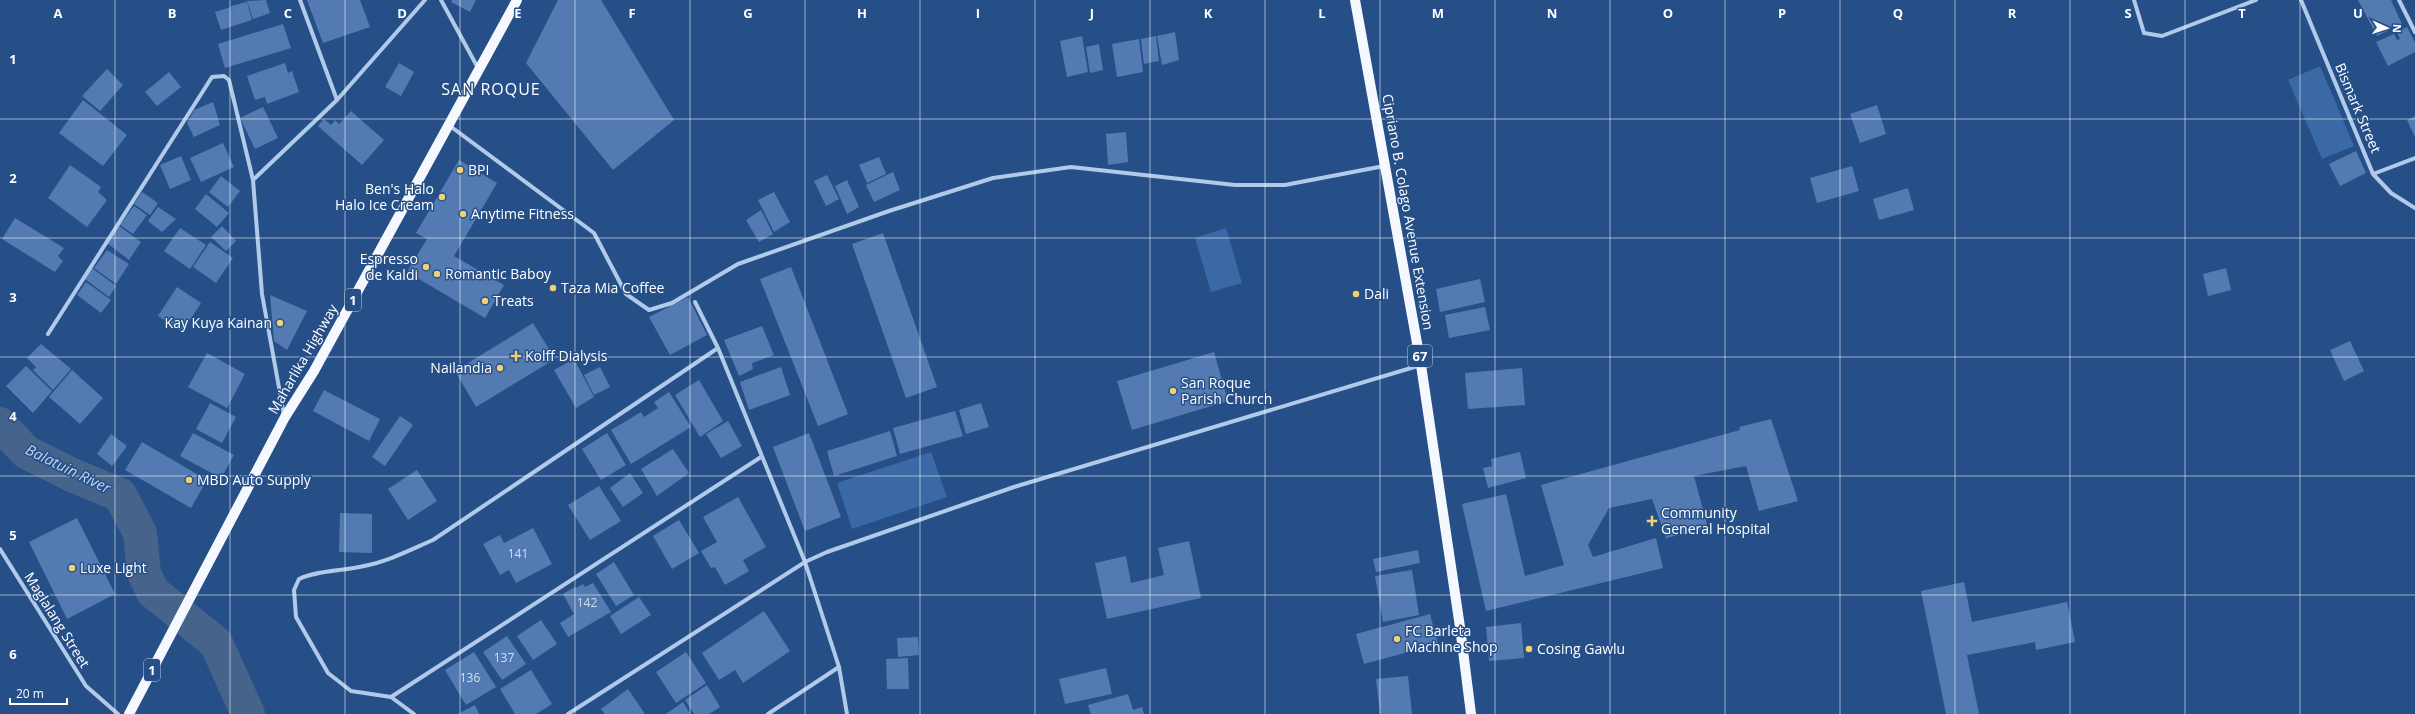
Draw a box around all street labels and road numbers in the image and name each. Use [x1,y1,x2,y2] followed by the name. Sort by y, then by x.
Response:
[2331,60,2386,156] street label: Bismark Street
[1378,92,1439,331] street label: Cipriano B. Colago Avenue Extension
[345,289,361,311] road number: 1
[263,299,342,417] street label: Maharlika Highway
[1408,345,1432,367] road number: 67
[20,568,95,671] street label: Maglalang Street
[144,659,160,681] road number: 1

